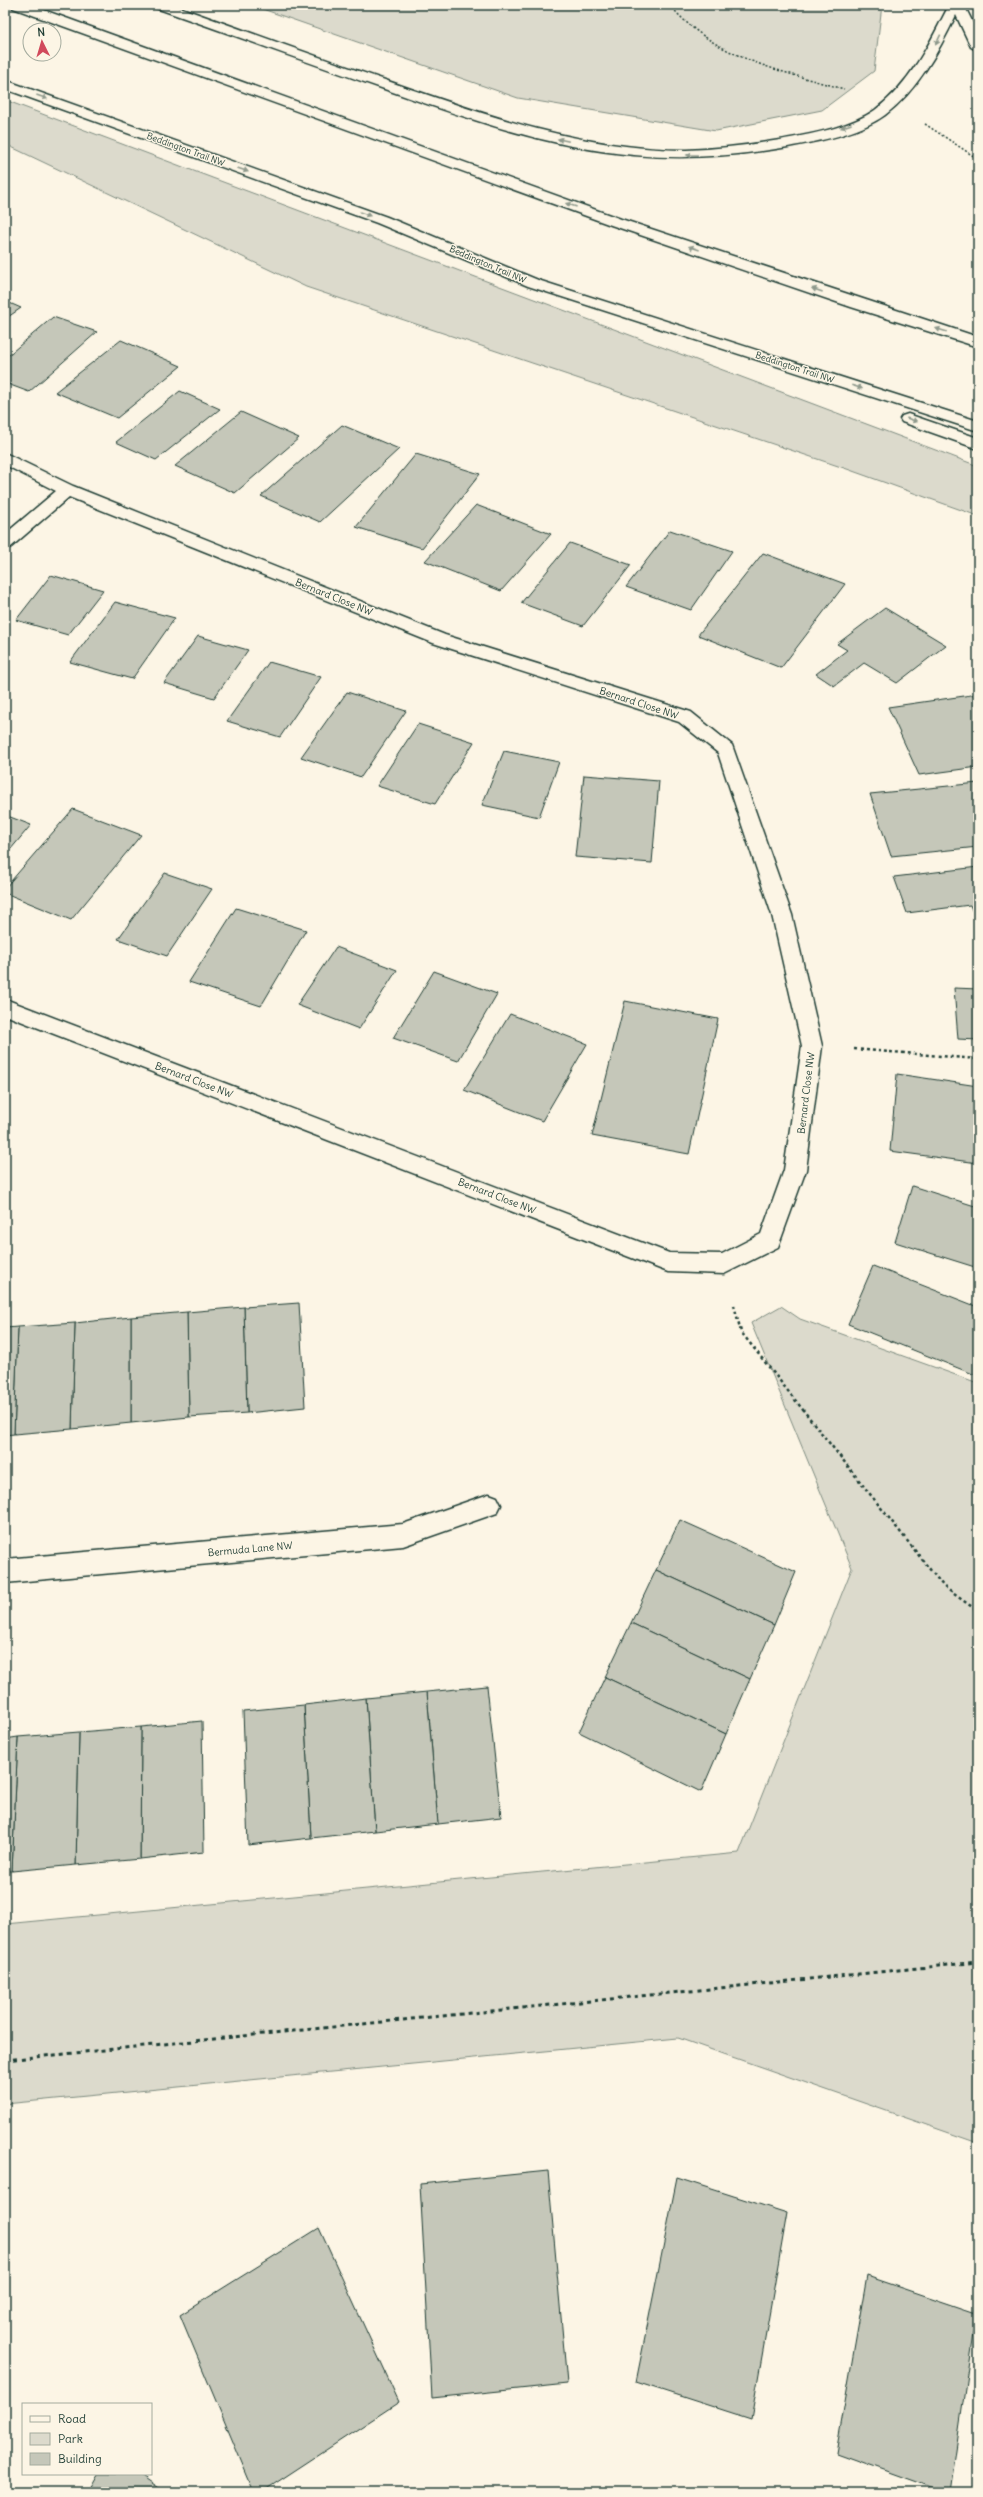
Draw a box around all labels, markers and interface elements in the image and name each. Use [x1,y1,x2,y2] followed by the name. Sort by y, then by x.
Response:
[22,22,62,62] north arrow
[37,25,46,39] text: N
[935,34,941,46] one-way arrow
[36,94,48,100] one-way arrow
[840,123,852,129] one-way arrow
[145,130,227,168] street label: Beddington Trail NW
[557,137,569,143] one-way arrow
[685,152,698,158] one-way arrow
[237,167,249,173] one-way arrow
[565,202,577,208] one-way arrow
[360,212,372,218] one-way arrow
[448,243,528,285] street label: Beddington Trail NW
[688,244,700,250] one-way arrow
[811,286,823,292] one-way arrow
[934,327,946,333] one-way arrow
[754,349,836,385] street label: Beddington Trail NW
[851,385,863,391] one-way arrow
[906,417,918,423] one-way arrow
[293,576,375,618] street label: Bernard Close NW
[598,684,680,722] street label: Bernard Close NW
[795,1051,817,1135] street label: Bernard Close NW
[153,1059,235,1101] street label: Bernard Close NW
[456,1175,538,1217] street label: Bernard Close NW
[207,1539,293,1559] street label: Bermuda Lane NW
[22,2403,152,2475] legend
[58,2411,86,2426] text: Road
[58,2431,83,2446] text: Park
[58,2451,102,2466] text: Building

